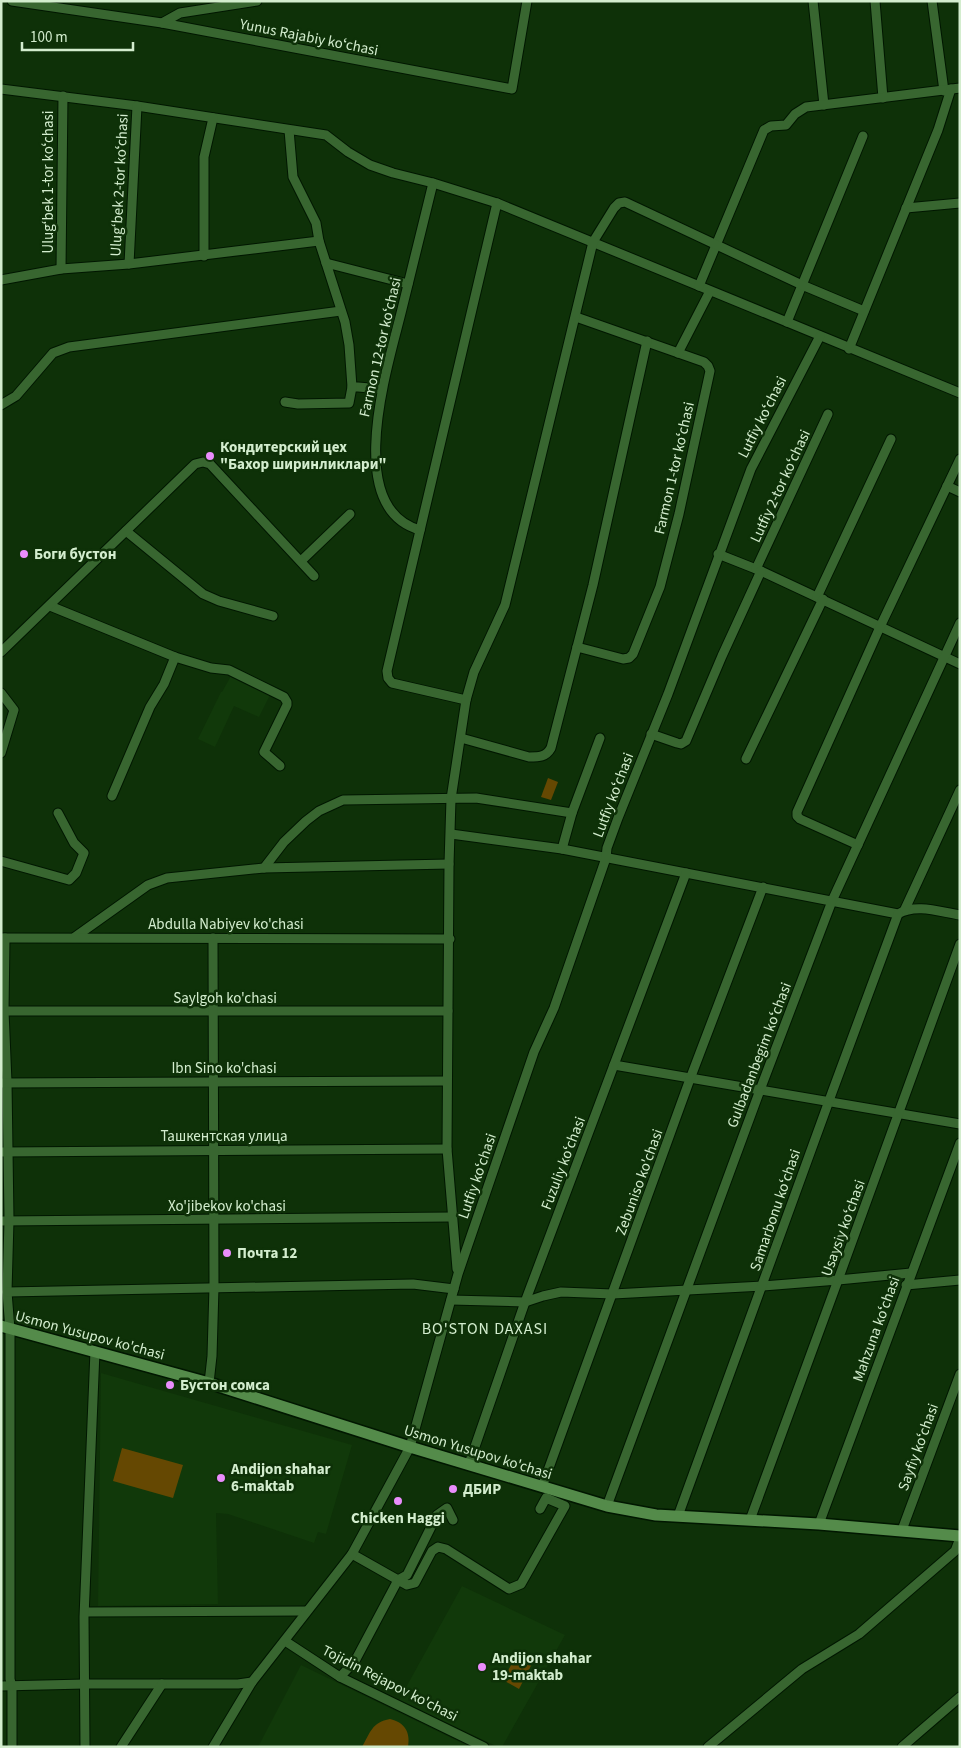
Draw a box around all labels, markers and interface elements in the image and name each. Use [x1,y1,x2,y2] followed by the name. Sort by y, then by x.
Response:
[237,14,380,61] street label: Yunus Rajabiy koʻchasi
[22,20,134,52] scale bar
[30,27,68,48] text: 100 m
[38,110,59,254] street label: Ulug‘bek 1-tor koʻchasi
[105,113,134,257] street label: Ulug‘bek 2-tor koʻchasi
[354,275,407,419] street label: Farmon 12-tor koʻchasi
[733,373,792,462] street label: Lutfiy koʻchasi
[649,400,700,536] street label: Farmon 1-tor koʻchasi
[745,426,816,546] street label: Lutfiy 2-tor koʻchasi
[220,437,387,475] place label: Кондитерский цех "Бахор ширинликлари"
[204,450,216,462] marker: Кондитерский цех "Бахор ширинликлари"
[34,544,116,565] place label: Боги бустон
[18,548,30,560] marker: Боги бустон
[588,750,639,841] street label: Lutfiy koʻchasi
[148,914,304,935] street label: Abdulla Nabiyev ko'chasi
[722,979,797,1131] street label: Gulbadanbegim koʻchasi
[173,988,277,1009] street label: Saylgoh ko'chasi
[171,1058,277,1079] street label: Ibn Sino ko'chasi
[536,1114,591,1213] street label: Fuzuliy koʻchasi
[160,1126,288,1147] street label: Ташкентская улица
[611,1126,668,1238] street label: Zebuniso ko'chasi
[453,1131,502,1222] street label: Lutfiy koʻchasi
[745,1146,806,1274] street label: Samarbonu koʻchasi
[816,1177,871,1279] street label: Usaysiy koʻchasi
[168,1196,286,1217] street label: Xo'jibekov ko'chasi
[237,1243,297,1264] place label: Почта 12
[221,1247,233,1259] marker: Почта 12
[848,1274,905,1385] street label: Mahzuna koʻchasi
[13,1305,167,1366] street label: Usmon Yusupov ko'chasi
[422,1318,548,1340] district label: BO'STON DAXASI
[180,1375,270,1396] place label: Бустон сомса
[164,1379,176,1391] marker: Бустон сомса
[893,1401,944,1494] street label: Sayfiy koʻchasi
[401,1420,555,1485] street label: Usmon Yusupov ko'chasi
[230,1459,331,1497] place label: Andijon shahar 6-maktab
[215,1472,227,1484] marker: Andijon shahar 6-maktab
[463,1479,501,1500] place label: ДБИР
[447,1483,459,1495] marker: ДБИР
[392,1495,404,1507] marker: Chicken Haggi
[351,1508,445,1529] place label: Chicken Haggi
[318,1640,461,1727] street label: Tojidin Rejapov ko'chasi
[491,1648,592,1686] place label: Andijon shahar 19-maktab
[476,1661,488,1673] marker: Andijon shahar 19-maktab

